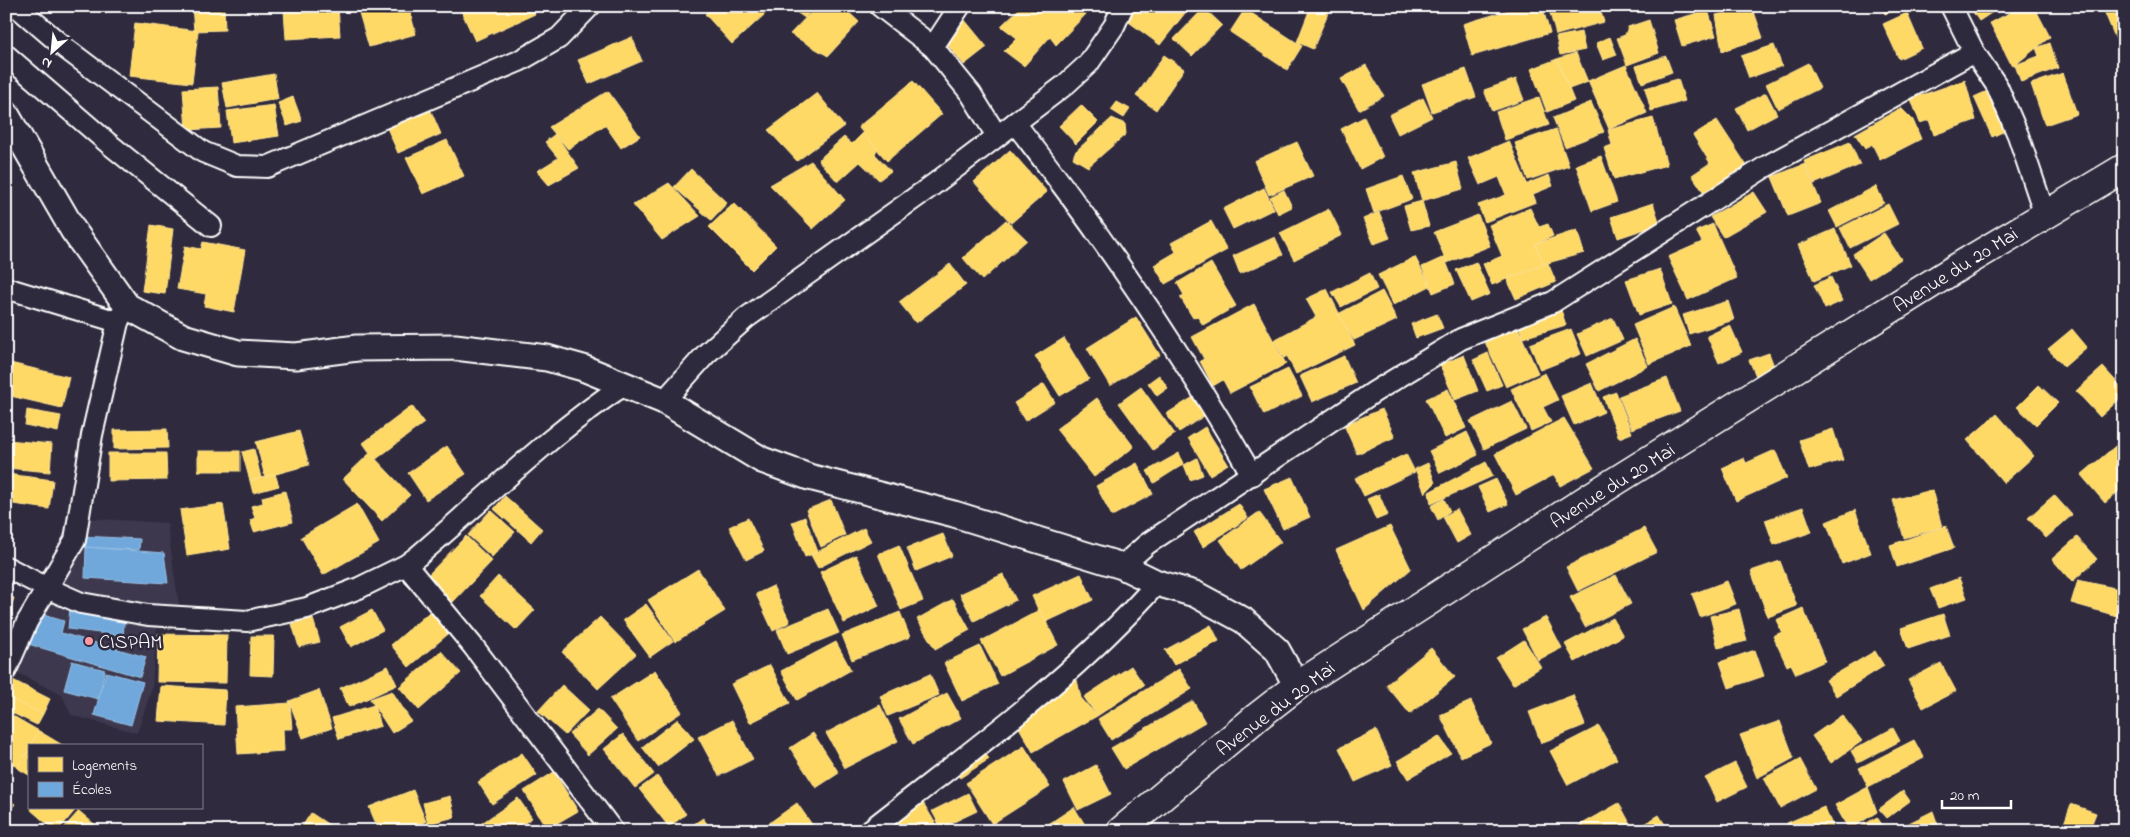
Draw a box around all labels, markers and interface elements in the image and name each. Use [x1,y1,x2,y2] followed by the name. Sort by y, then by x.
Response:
[28,28,78,78] north arrow
[38,51,56,74] text: N
[1888,221,2024,321] street label: Avenue du 20 Mai
[1545,437,1681,537] street label: Avenue du 20 Mai
[99,629,162,658] place label: CISPAM
[83,635,95,647] marker: CISPAM
[1211,656,1342,764] street label: Avenue du 20 Mai
[28,744,202,810] legend
[72,755,137,778] text: Logements
[1942,777,2011,809] scale bar
[72,779,112,801] text: Écoles
[1950,785,1980,807] text: 20 m

